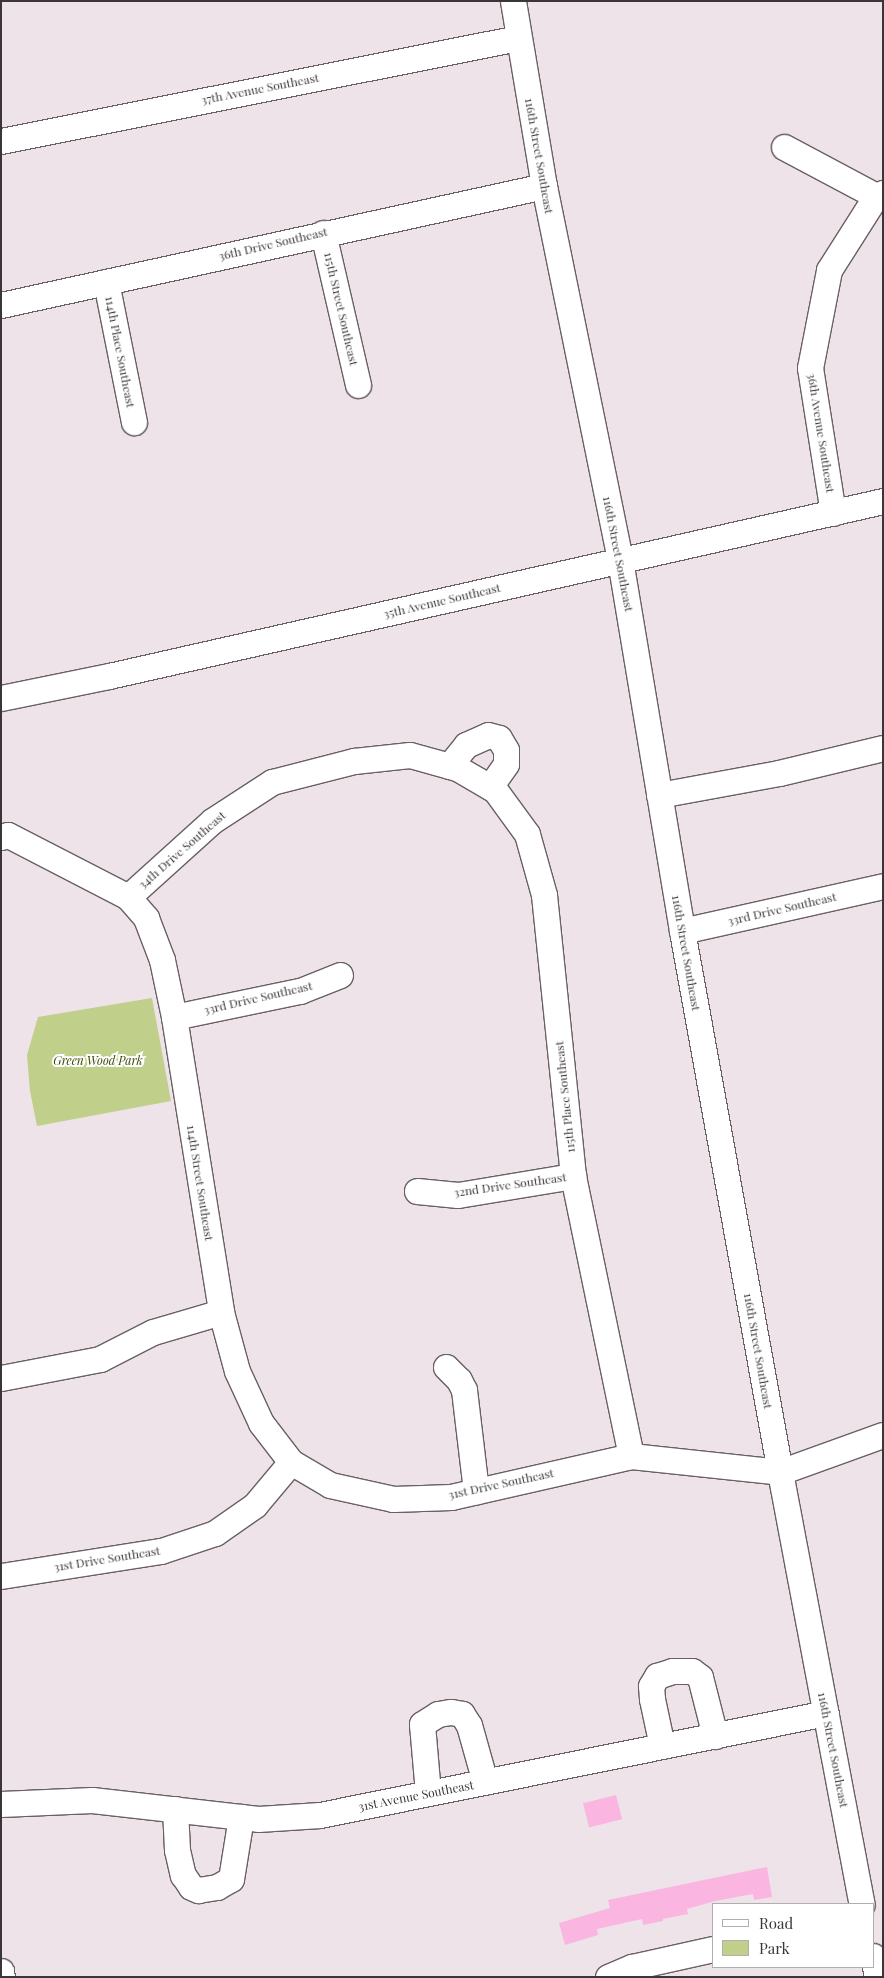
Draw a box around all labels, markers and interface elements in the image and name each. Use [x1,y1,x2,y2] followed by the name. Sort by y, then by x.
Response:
[200,70,320,108] street label: 37th Avenue Southeast
[522,97,556,215] street label: 116th Street Southeast
[217,224,329,264] street label: 36th Drive Southeast
[321,251,361,367] street label: 115th Street Southeast
[102,295,138,409] street label: 114th Place Southeast
[804,372,838,494] street label: 36th Avenue Southeast
[600,495,636,613] street label: 116th Street Southeast
[382,580,502,622] street label: 35th Avenue Southeast
[135,808,229,892] street label: 34th Drive Southeast
[726,889,838,929] street label: 33rd Drive Southeast
[669,894,703,1012] street label: 116th Street Southeast
[202,978,314,1018] street label: 33rd Drive Southeast
[552,1040,578,1154] street label: 115th Place Southeast
[53,1054,143,1068] park label: Green Wood Park
[184,1124,216,1242] street label: 114th Street Southeast
[453,1170,567,1200] street label: 32nd Drive Southeast
[741,1292,775,1410] street label: 116th Street Southeast
[447,1466,555,1502] street label: 31st Drive Southeast
[53,1543,161,1575] street label: 31st Drive Southeast
[815,1691,851,1809] street label: 116th Street Southeast
[357,1778,475,1814] street label: 31st Avenue Southeast
[712,1903,874,1968] legend
[759,1913,793,1933] text: Road
[759,1938,790,1958] text: Park

